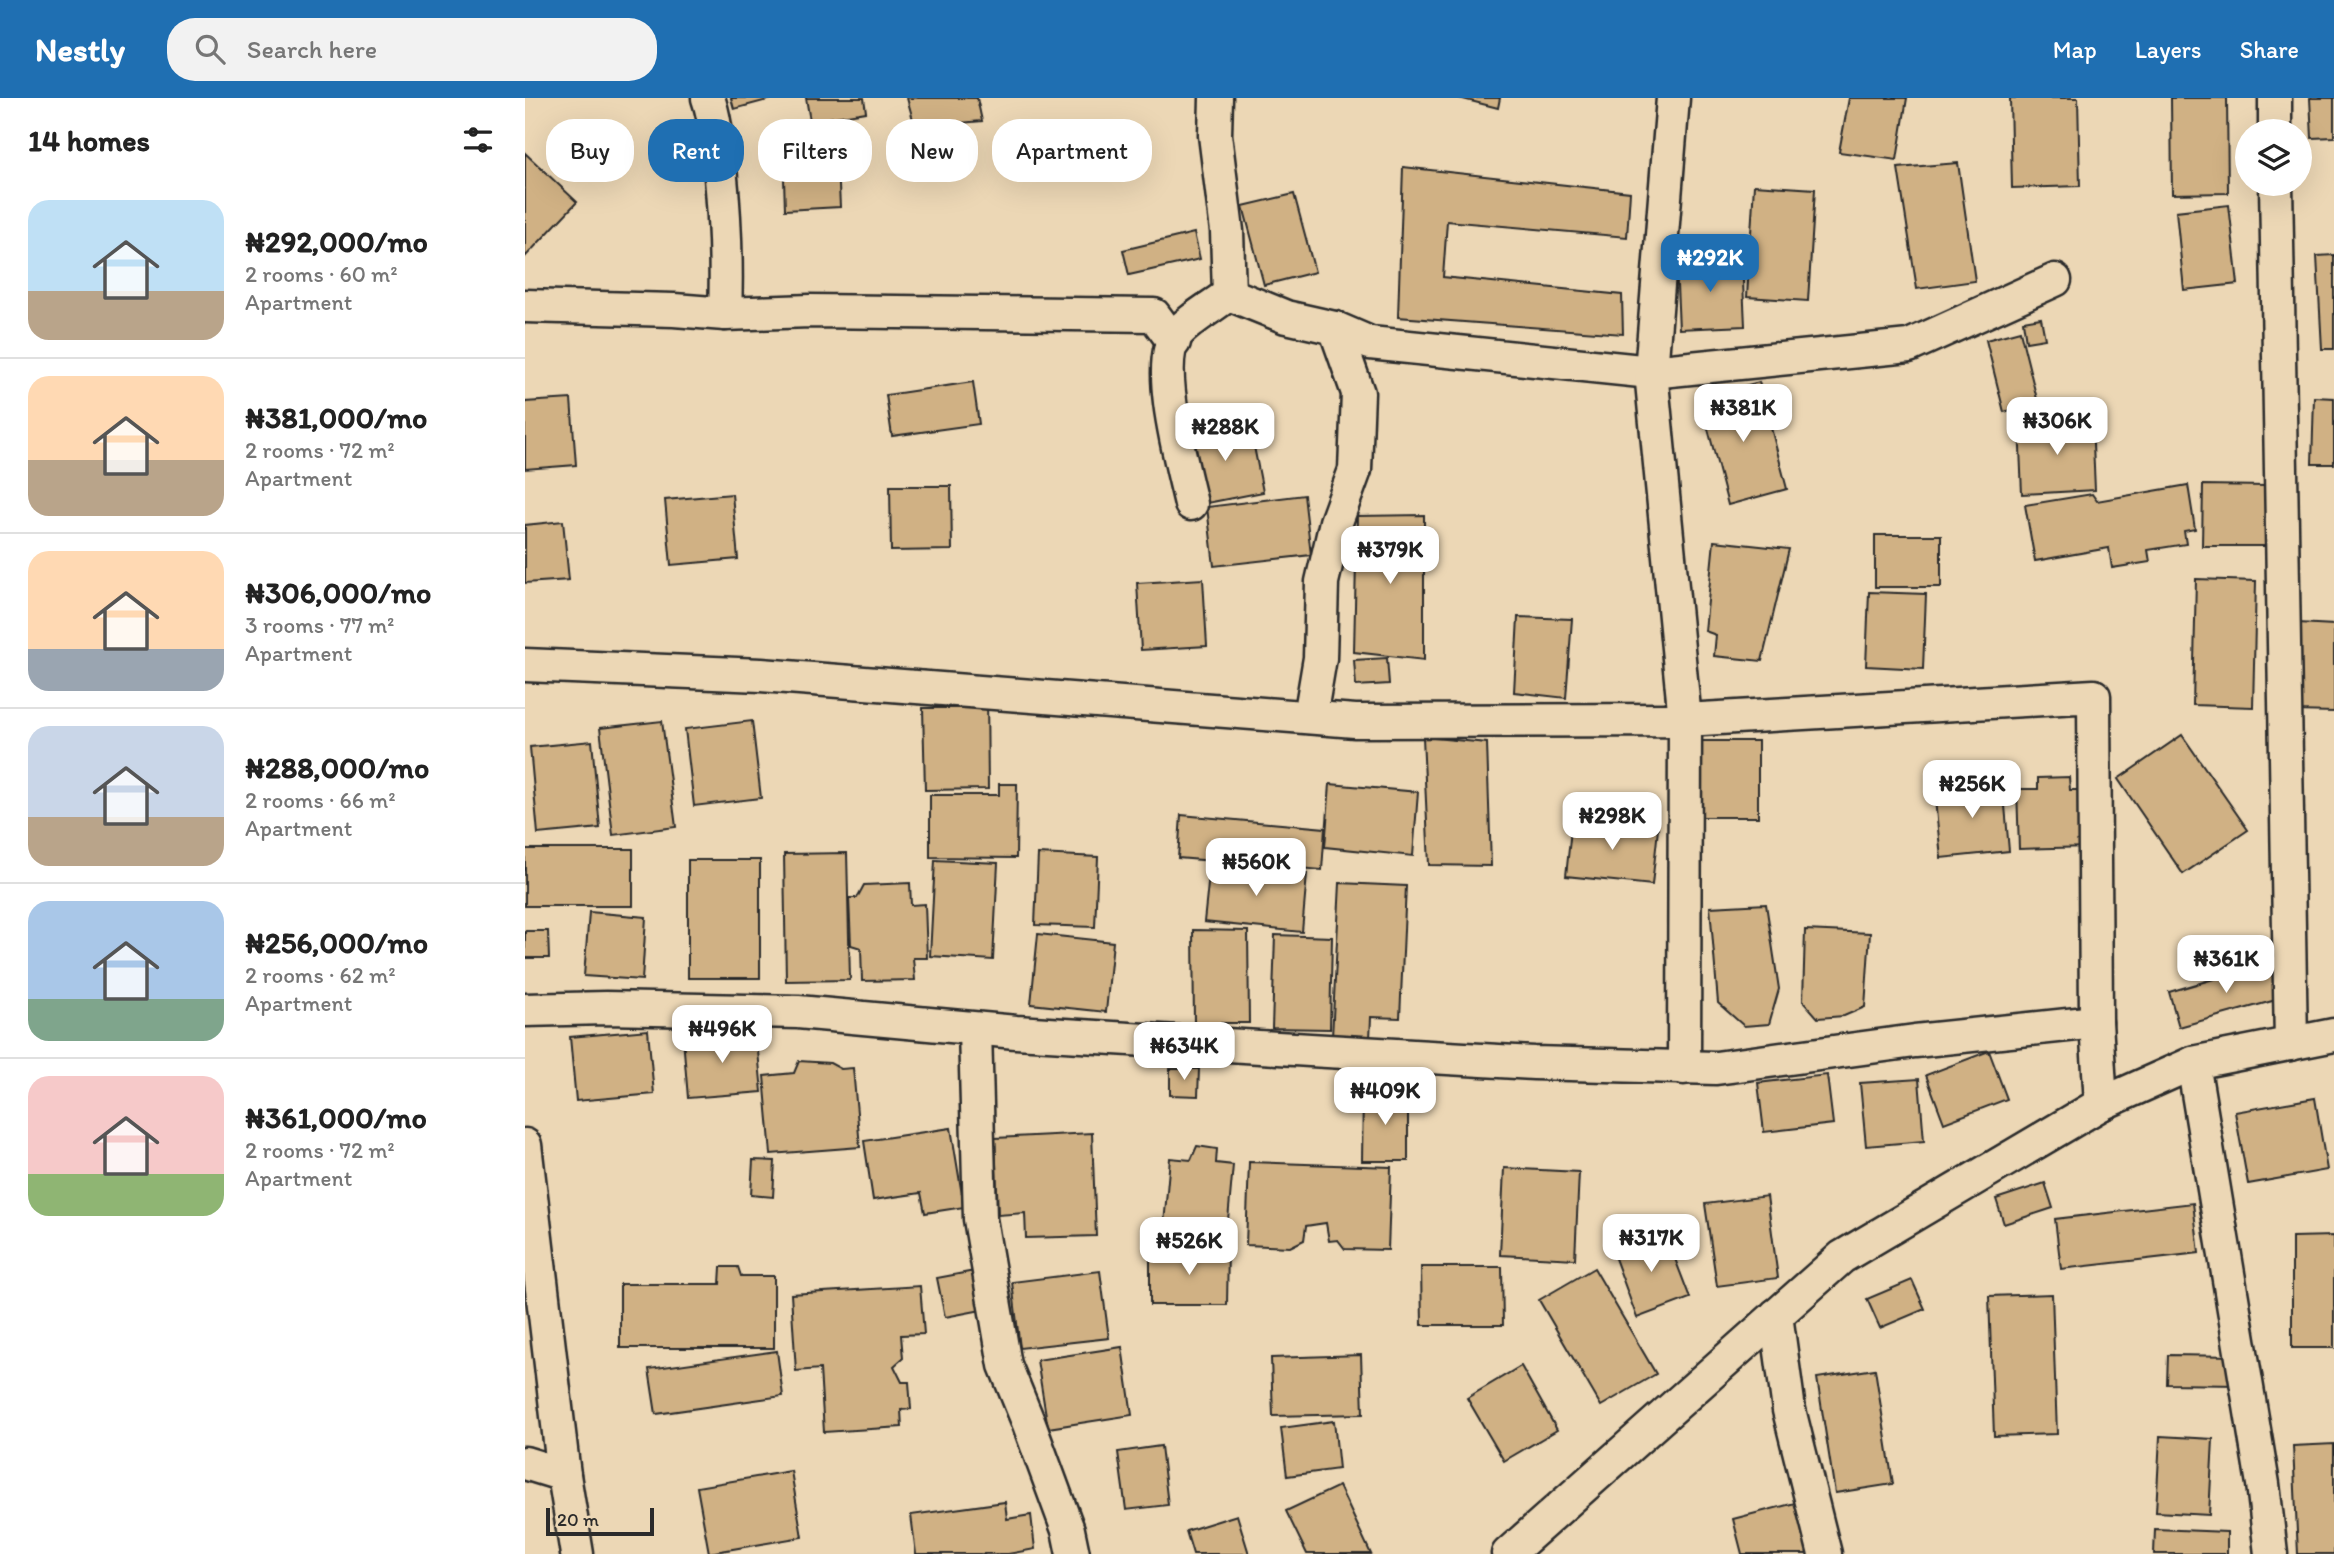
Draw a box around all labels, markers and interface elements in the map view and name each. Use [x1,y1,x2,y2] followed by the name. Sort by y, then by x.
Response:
[167,18,657,81] search box
[35,30,125,69] text: Nestly
[191,30,229,68] icon: search
[247,33,377,65] text: Search here
[2053,35,2097,64] text: Map
[2135,35,2202,64] text: Layers
[2240,35,2299,64] text: Share
[546,119,634,182] chip: Buy
[648,119,744,182] chip: Rent
[758,119,872,182] chip: Filters
[886,119,978,182] chip: New
[992,119,1152,182] chip: Apartment
[2235,119,2312,196] map controls
[2235,119,2312,196] button: layers
[459,121,497,159] icon: filters
[28,122,150,159] text: 14 homes
[245,223,428,260] text: ₦292,000/mo
[84,228,168,312] icon: home
[1661,234,1759,294] pin: ₦292K
[1677,243,1743,271] text: ₦292K
[245,260,398,288] text: 2 rooms · 60 m²
[245,288,352,316] text: Apartment
[1694,384,1792,444] pin: ₦381K
[1710,393,1776,421] text: ₦381K
[2008,398,2106,457] pin: ₦306K
[245,399,427,436] text: ₦381,000/mo
[84,404,168,488] icon: home
[1176,404,1274,463] pin: ₦288K
[2023,406,2091,434] text: ₦306K
[1191,412,1259,440] text: ₦288K
[245,436,395,464] text: 2 rooms · 72 m²
[245,464,352,492] text: Apartment
[1341,526,1439,586] pin: ₦379K
[1357,535,1423,563] text: ₦379K
[245,574,431,611] text: ₦306,000/mo
[84,579,168,663] icon: home
[245,611,395,639] text: 3 rooms · 77 m²
[245,639,352,667] text: Apartment
[245,749,429,786] text: ₦288,000/mo
[84,754,168,838] icon: home
[1923,760,2021,820] pin: ₦256K
[1939,769,2005,797] text: ₦256K
[245,786,396,814] text: 2 rooms · 66 m²
[1563,792,1661,852] pin: ₦298K
[1579,801,1645,829] text: ₦298K
[245,814,352,842] text: Apartment
[1207,838,1305,898] pin: ₦560K
[1222,847,1290,875] text: ₦560K
[245,924,428,961] text: ₦256,000/mo
[84,929,168,1013] icon: home
[2177,936,2275,995] pin: ₦361K
[2193,944,2259,972] text: ₦361K
[245,961,396,989] text: 2 rooms · 62 m²
[245,989,352,1017] text: Apartment
[673,1006,771,1065] pin: ₦496K
[688,1014,756,1042] text: ₦496K
[1135,1023,1233,1082] pin: ₦634K
[1150,1031,1218,1059] text: ₦634K
[1336,1068,1434,1127] pin: ₦409K
[1350,1076,1420,1104] text: ₦409K
[245,1099,427,1136] text: ₦361,000/mo
[84,1104,168,1188] icon: home
[245,1136,395,1164] text: 2 rooms · 72 m²
[245,1164,352,1192] text: Apartment
[1602,1214,1700,1274] pin: ₦317K
[1140,1218,1238,1277] pin: ₦526K
[1619,1223,1683,1251] text: ₦317K
[1156,1226,1222,1254] text: ₦526K
[546,1505,655,1537] scale bar
[557,1508,599,1531] text: 20 m

